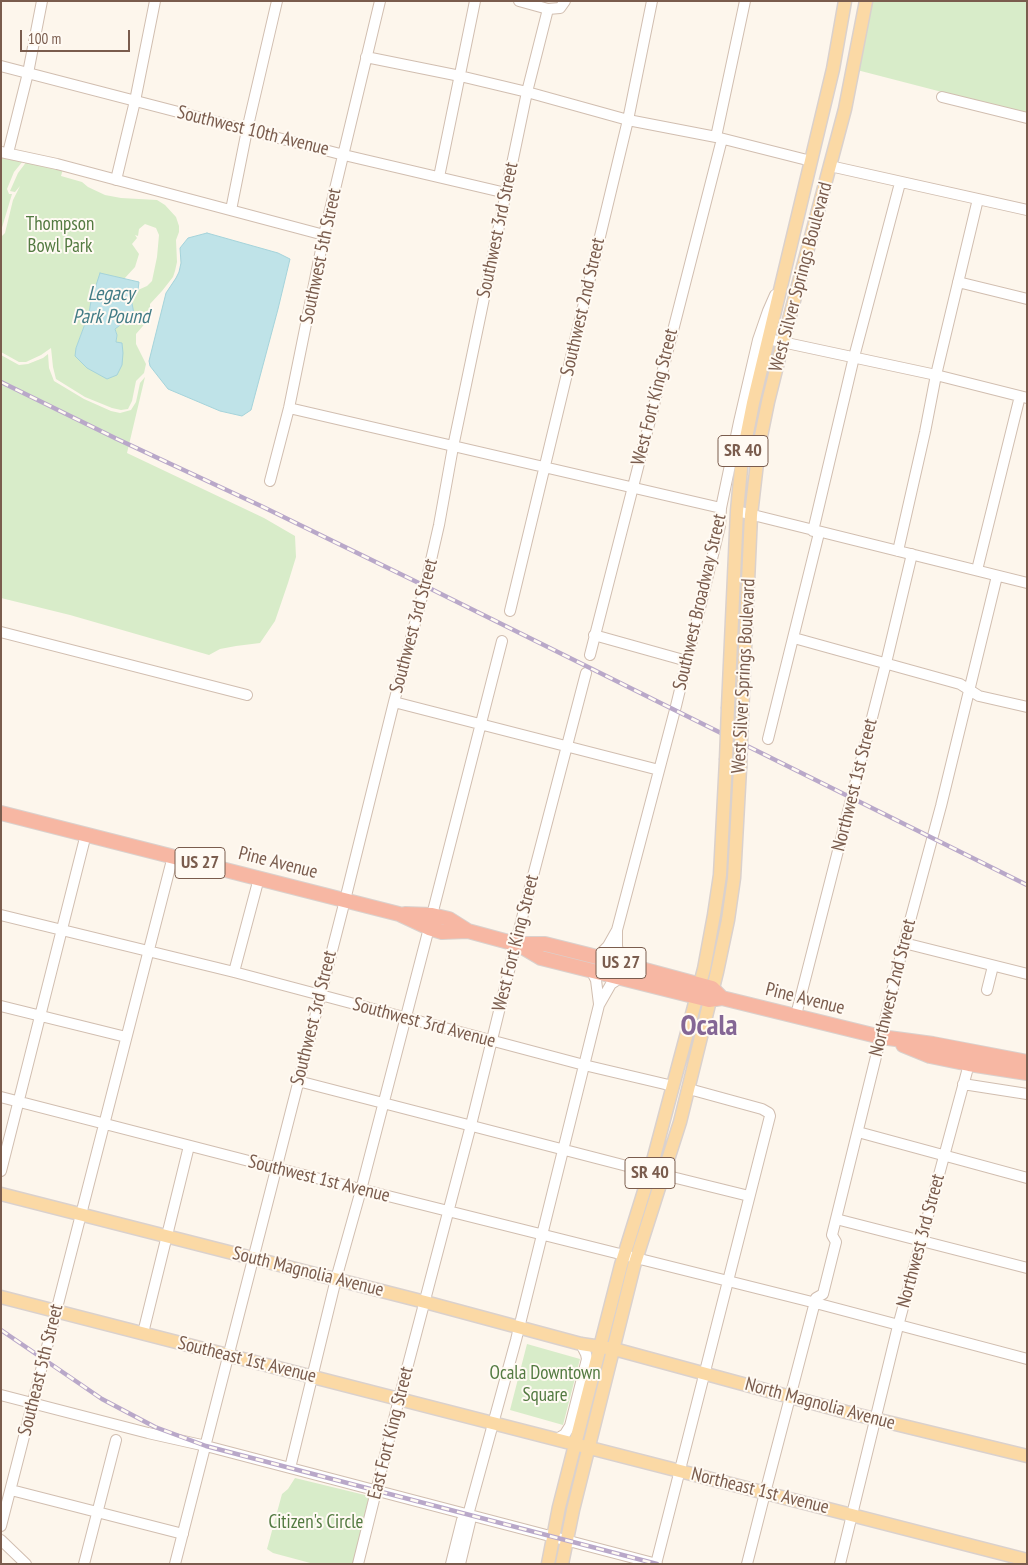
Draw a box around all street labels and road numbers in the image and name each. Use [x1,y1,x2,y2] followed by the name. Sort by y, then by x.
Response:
[175,101,331,161] street label: Southwest 10th Avenue
[472,160,524,300] street label: Southwest 3rd Street
[765,180,837,374] street label: West Silver Springs Boulevard
[295,186,347,326] street label: Southwest 5th Street
[556,236,610,378] street label: Southwest 2nd Street
[627,326,683,468] street label: West Fort King Street
[718,436,768,466] road number: SR 40
[669,512,731,692] street label: Southwest Broadway Street
[385,556,443,696] street label: Southwest 3rd Street
[728,578,760,774] street label: West Silver Springs Boulevard
[828,716,882,854] street label: Northwest 1st Street
[236,842,320,884] street label: Pine Avenue
[175,848,225,878] road number: US 27
[488,872,544,1014] street label: West Fort King Street
[865,917,921,1059] street label: Northwest 2nd Street
[286,948,342,1088] street label: Southwest 3rd Street
[596,948,646,978] road number: US 27
[763,978,847,1020] street label: Pine Avenue
[350,993,498,1053] street label: Southwest 3rd Avenue
[246,1150,392,1208] street label: Southwest 1st Avenue
[625,1158,675,1188] road number: SR 40
[892,1172,950,1310] street label: Northwest 3rd Street
[230,1242,386,1302] street label: South Magnolia Avenue
[14,1302,68,1438] street label: Southeast 5th Street
[176,1332,318,1388] street label: Southeast 1st Avenue
[364,1364,418,1502] street label: East Fort King Street
[742,1373,898,1435] street label: North Magnolia Avenue
[689,1463,831,1519] street label: Northeast 1st Avenue

